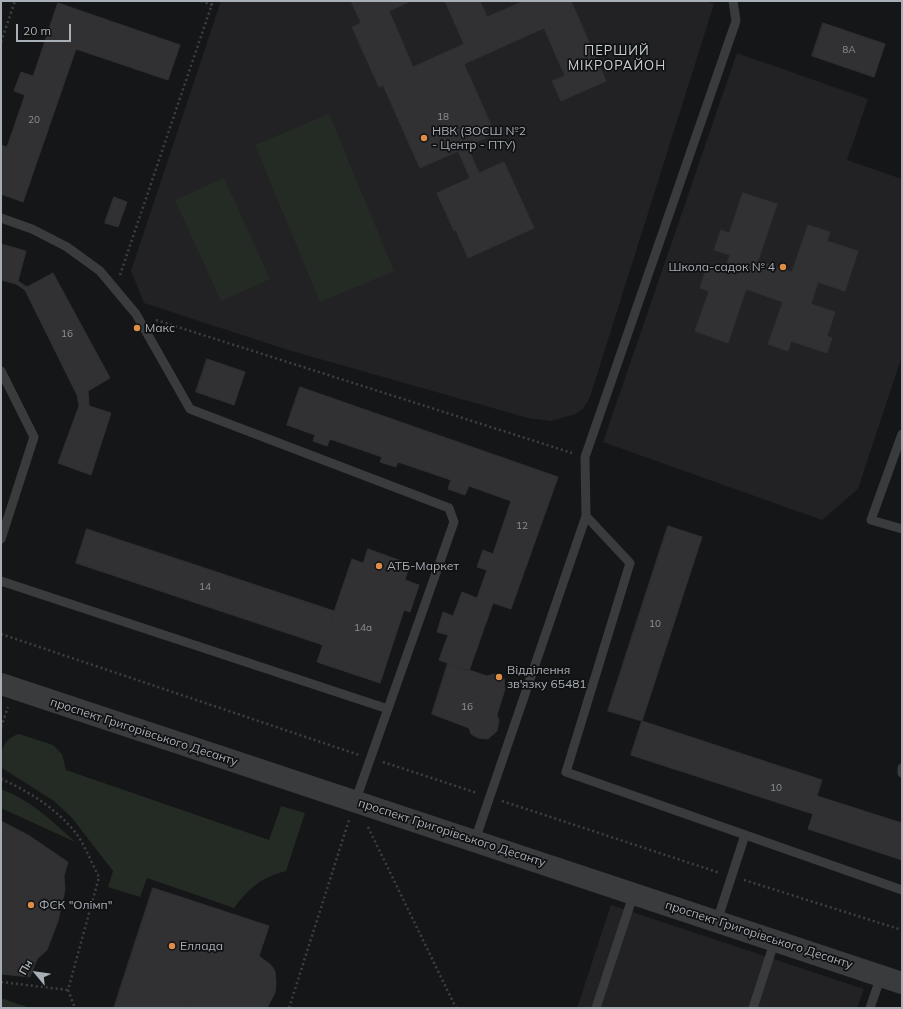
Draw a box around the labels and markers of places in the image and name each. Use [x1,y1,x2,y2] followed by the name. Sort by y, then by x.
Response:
[432,124,526,152] place label: НВК (ЗОСШ №2 - Центр - ПТУ)
[419,133,429,143] marker: НВК (ЗОСШ №2 - Центр - ПТУ)
[668,260,775,274] place label: Школа-садок № 4
[778,262,788,272] marker: Школа-садок № 4
[145,321,175,335] place label: Макс
[132,323,142,333] marker: Макс
[387,559,459,573] place label: АТБ-Маркет
[374,561,384,571] marker: АТБ-Маркет
[507,663,587,691] place label: Відділення зв'язку 65481
[494,672,504,682] marker: Відділення зв'язку 65481
[39,898,112,912] place label: ФСК "Олімп"
[26,900,36,910] marker: ФСК "Олімп"
[180,939,223,953] place label: Еллада
[167,941,177,951] marker: Еллада

